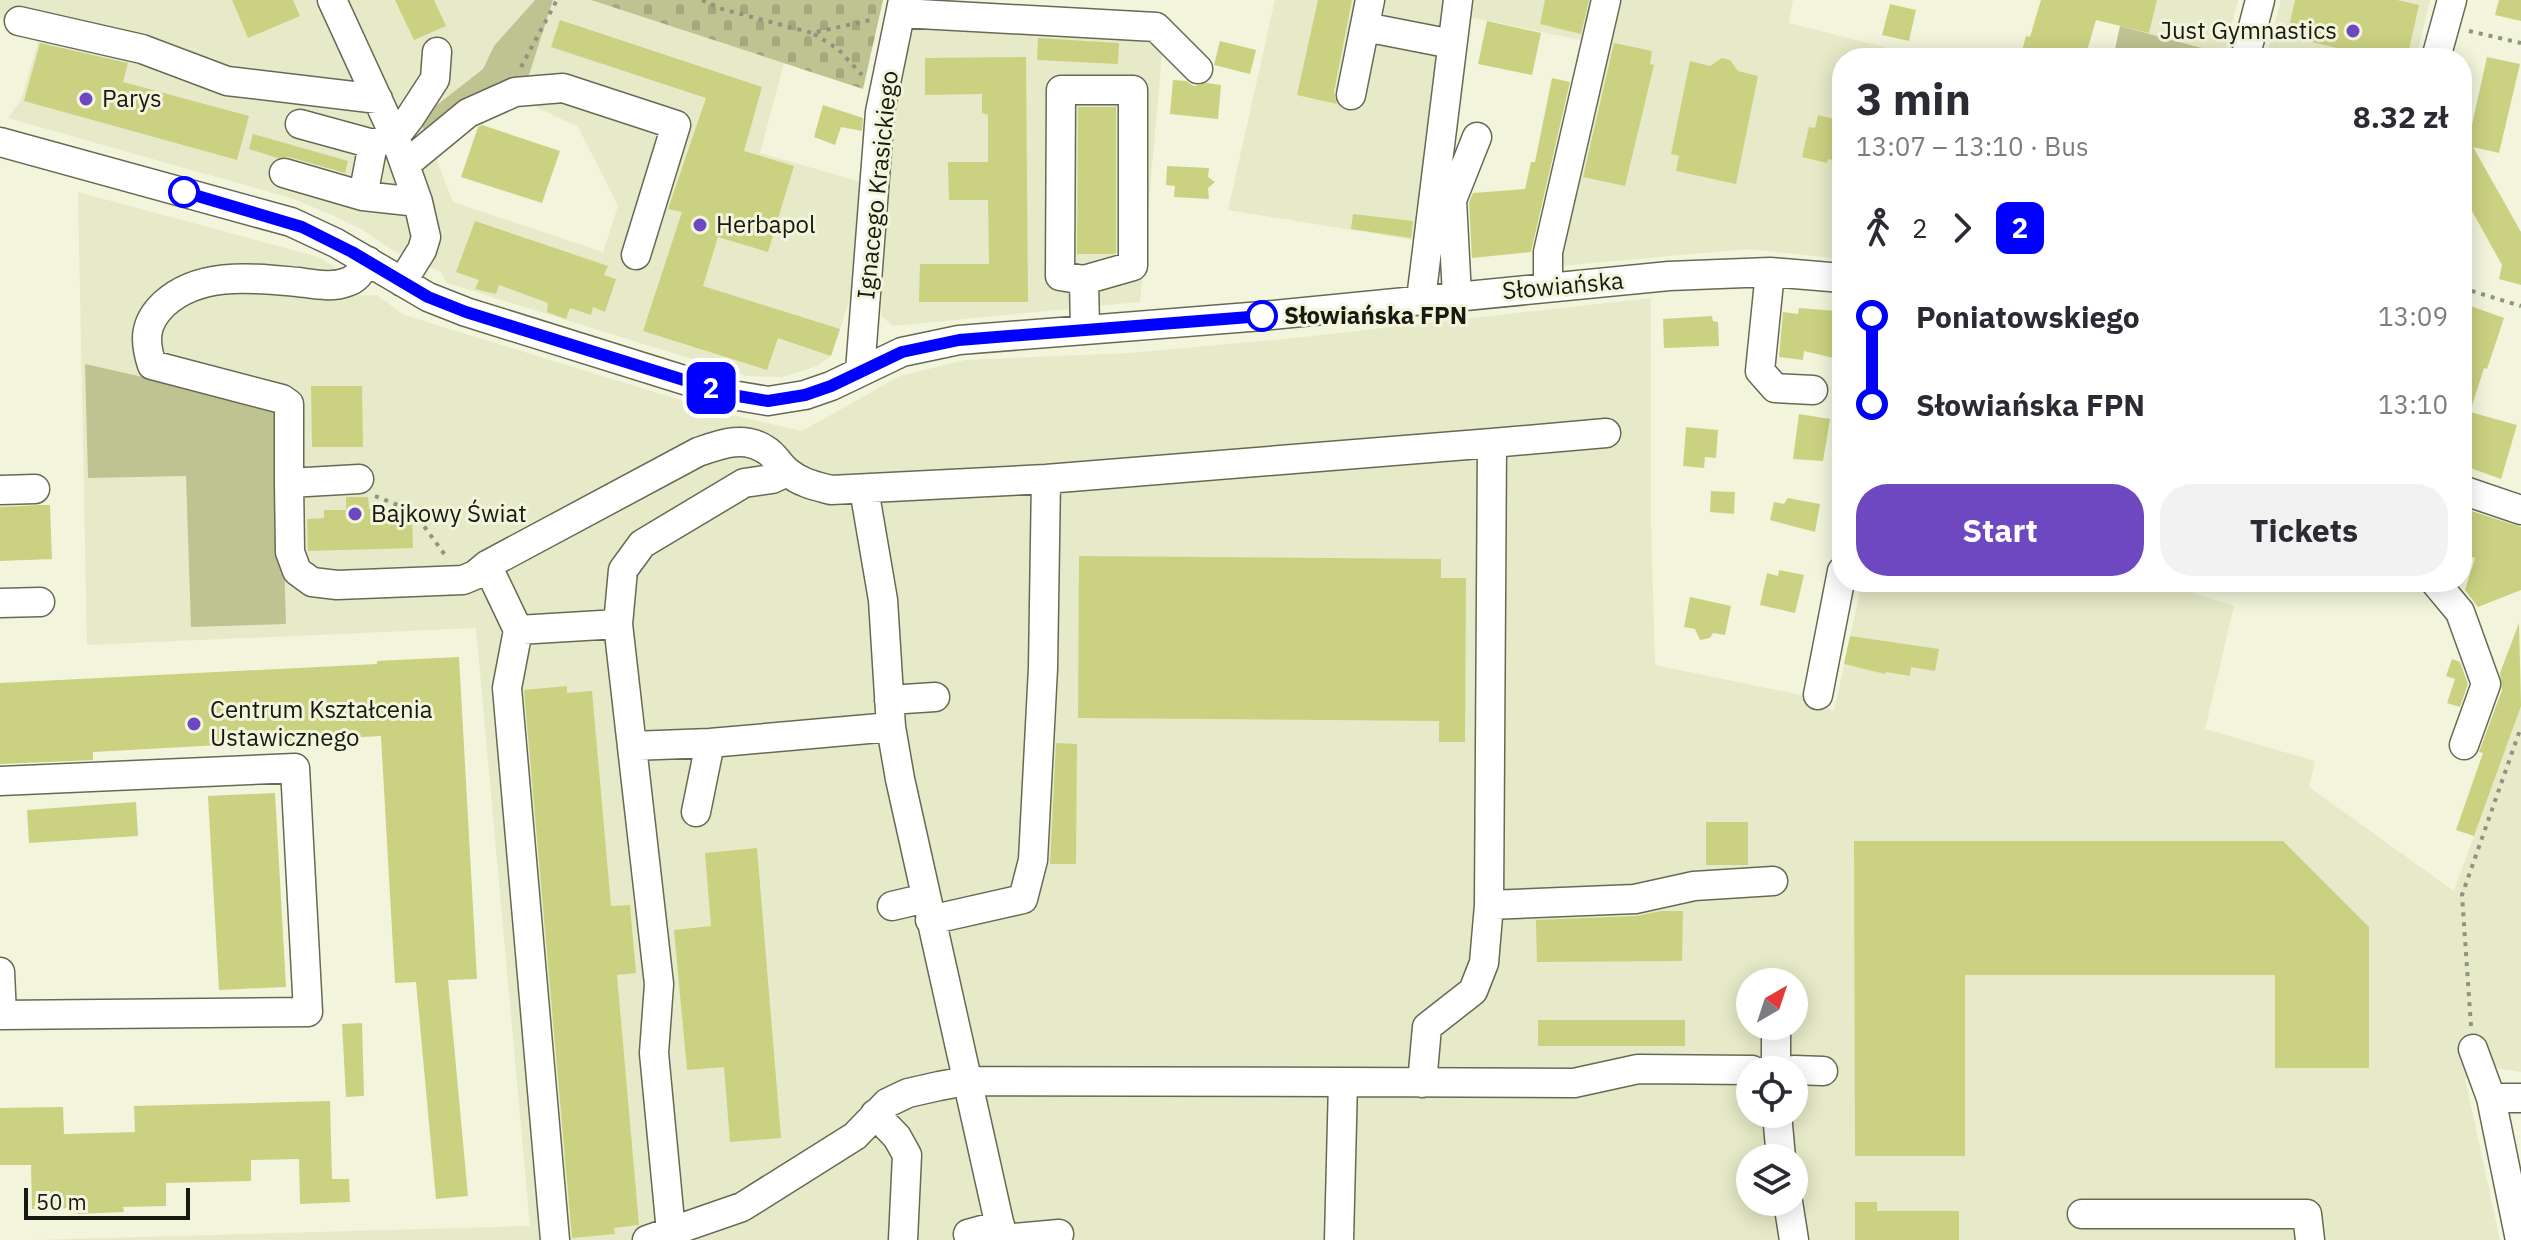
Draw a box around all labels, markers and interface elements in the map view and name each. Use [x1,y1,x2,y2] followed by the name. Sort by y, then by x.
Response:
[2160,14,2337,46] place label: Just Gymnastics
[2344,22,2362,40] marker: Just Gymnastics
[849,69,905,301] street label: Ignacego Krasickiego
[1856,70,1971,127] text: 3 min
[102,82,162,114] place label: Parys
[77,90,95,108] marker: Parys
[2353,97,2448,136] text: 8.32 zł
[1856,129,2089,163] text: 13:07 – 13:10 · Bus
[169,177,199,207] unlabelled marker
[1856,206,1900,250] icon: walk
[1940,206,1984,250] icon: forward
[716,208,816,240] place label: Herbapol
[2012,209,2028,246] text: 2
[1912,211,1928,245] text: 2
[691,216,709,234] marker: Herbapol
[1501,264,1625,306] street label: Słowiańska
[1916,297,2140,336] text: Poniatowskiego
[1284,299,1467,331] place label: Słowiańska FPN
[2378,299,2448,333] text: 13:09
[1247,301,1277,331] marker: Słowiańska FPN
[685,362,737,414] line badge: 2
[703,369,719,406] text: 2
[1916,385,2145,424] text: Słowiańska FPN
[2378,387,2448,421] text: 13:10
[1856,484,2144,576] button: Start
[2160,484,2448,576] button: Tickets
[371,497,527,529] place label: Bajkowy Świat
[346,505,364,523] marker: Bajkowy Świat
[210,693,433,753] place label: Centrum Kształcenia Ustawicznego
[185,715,203,733] marker: Centrum Kształcenia Ustawicznego
[1736,968,1808,1040] north arrow
[1736,968,1808,1216] map controls
[1736,1056,1808,1128] button: locate
[1736,1144,1808,1216] button: layers
[24,1184,190,1220] scale bar
[36,1187,87,1216] text: 50 m

